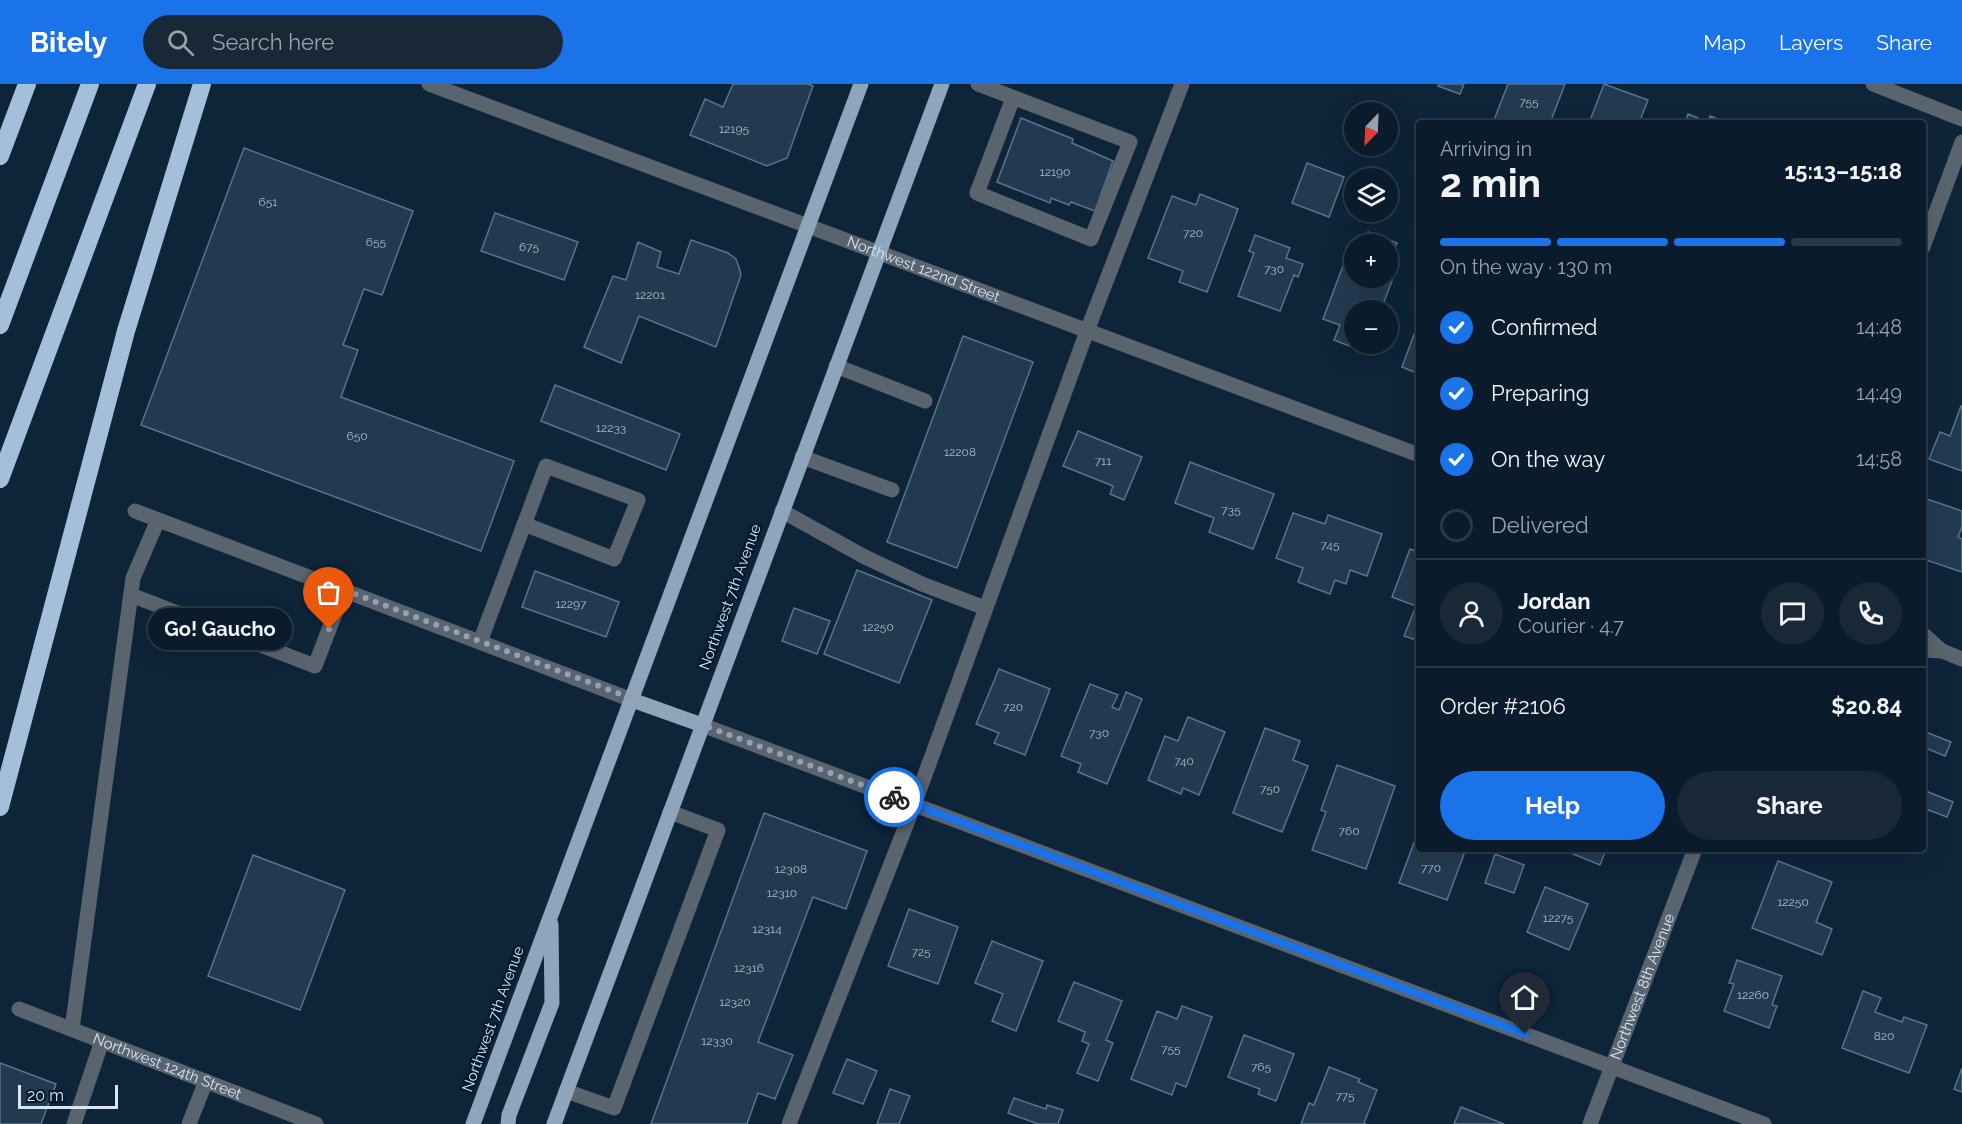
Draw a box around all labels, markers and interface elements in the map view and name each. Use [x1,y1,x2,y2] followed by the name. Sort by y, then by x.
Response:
[143,15,563,69] search box
[30,26,107,59] text: Bitely
[164,26,197,59] icon: search
[212,29,334,55] text: Search here
[1703,30,1746,55] text: Map
[1779,30,1843,55] text: Layers
[1876,30,1932,55] text: Share
[1519,95,1539,109] house number: 755
[1344,102,1398,156] north arrow
[1344,102,1398,354] map controls
[719,122,750,136] house number: 12195
[1440,137,1532,161] text: Arriving in
[1784,158,1902,184] text: 15:13–15:18
[1440,160,1541,206] text: 2 min
[1040,165,1070,179] house number: 12190
[1344,168,1398,222] button: layers
[259,195,277,209] house number: 651
[1183,226,1203,240] house number: 720
[845,232,1002,306] street label: Northwest 122nd Street
[1344,234,1398,288] button: +
[366,235,387,249] house number: 655
[519,240,539,254] house number: 675
[1440,255,1612,279] text: On the way · 130 m
[1264,262,1284,276] house number: 730
[635,288,665,302] house number: 12201
[1344,300,1398,354] button: −
[1440,311,1473,344] icon: check
[1491,314,1598,340] text: Confirmed
[1856,315,1902,339] text: 14:48
[1440,377,1473,410] icon: check
[1491,380,1589,406] text: Preparing
[1856,381,1902,405] text: 14:49
[596,421,626,435] house number: 12233
[346,429,368,443] house number: 650
[1440,443,1473,476] icon: check
[944,445,976,459] house number: 12208
[1491,446,1605,472] text: On the way
[1856,447,1902,471] text: 14:58
[1095,454,1111,468] house number: 711
[1221,503,1241,517] house number: 735
[1491,512,1589,538] text: Delivered
[695,521,765,672] street label: Northwest 7th Avenue
[1321,538,1340,552] house number: 745
[303,567,354,629] pin
[312,576,345,609] icon: bag
[1440,582,1503,645] button: person
[1761,582,1824,645] button: chat
[1839,582,1902,645] button: phone
[1518,588,1590,614] text: Jordan
[555,597,587,611] house number: 12297
[149,608,293,650] callout: Go! Gaucho
[1518,614,1624,638] text: Courier · 4.7
[164,617,276,641] text: Go! Gaucho
[862,620,894,634] house number: 12250
[1440,693,1566,719] text: Order #2106
[1831,693,1902,719] text: $20.84
[1003,700,1023,714] house number: 720
[1089,726,1109,740] house number: 730
[1174,754,1194,768] house number: 740
[864,767,924,827] courier
[1440,771,1665,840] button: Help
[1677,771,1902,840] button: Share
[878,781,911,814] icon: bike
[1260,782,1280,796] house number: 750
[1338,824,1360,838] house number: 760
[1421,861,1441,875] house number: 770
[775,862,807,876] house number: 12308
[767,886,797,900] house number: 12310
[1777,895,1809,909] house number: 12250
[1543,911,1574,925] house number: 12275
[1606,911,1679,1062] street label: Northwest 8th Avenue
[752,922,782,936] house number: 12314
[458,943,528,1094] street label: Northwest 7th Avenue
[911,945,931,959] house number: 725
[734,961,764,975] house number: 12316
[1499,972,1550,1034] pin
[1508,981,1541,1014] icon: home
[1737,988,1769,1002] house number: 12260
[719,995,751,1009] house number: 12320
[1874,1029,1894,1043] house number: 820
[90,1030,244,1103] street label: Northwest 124th Street
[701,1034,733,1048] house number: 12330
[1161,1042,1181,1056] house number: 755
[1251,1060,1272,1074] house number: 765
[18,1082,118,1110] scale bar
[27,1086,64,1105] text: 20 m
[1335,1089,1355,1103] house number: 775

